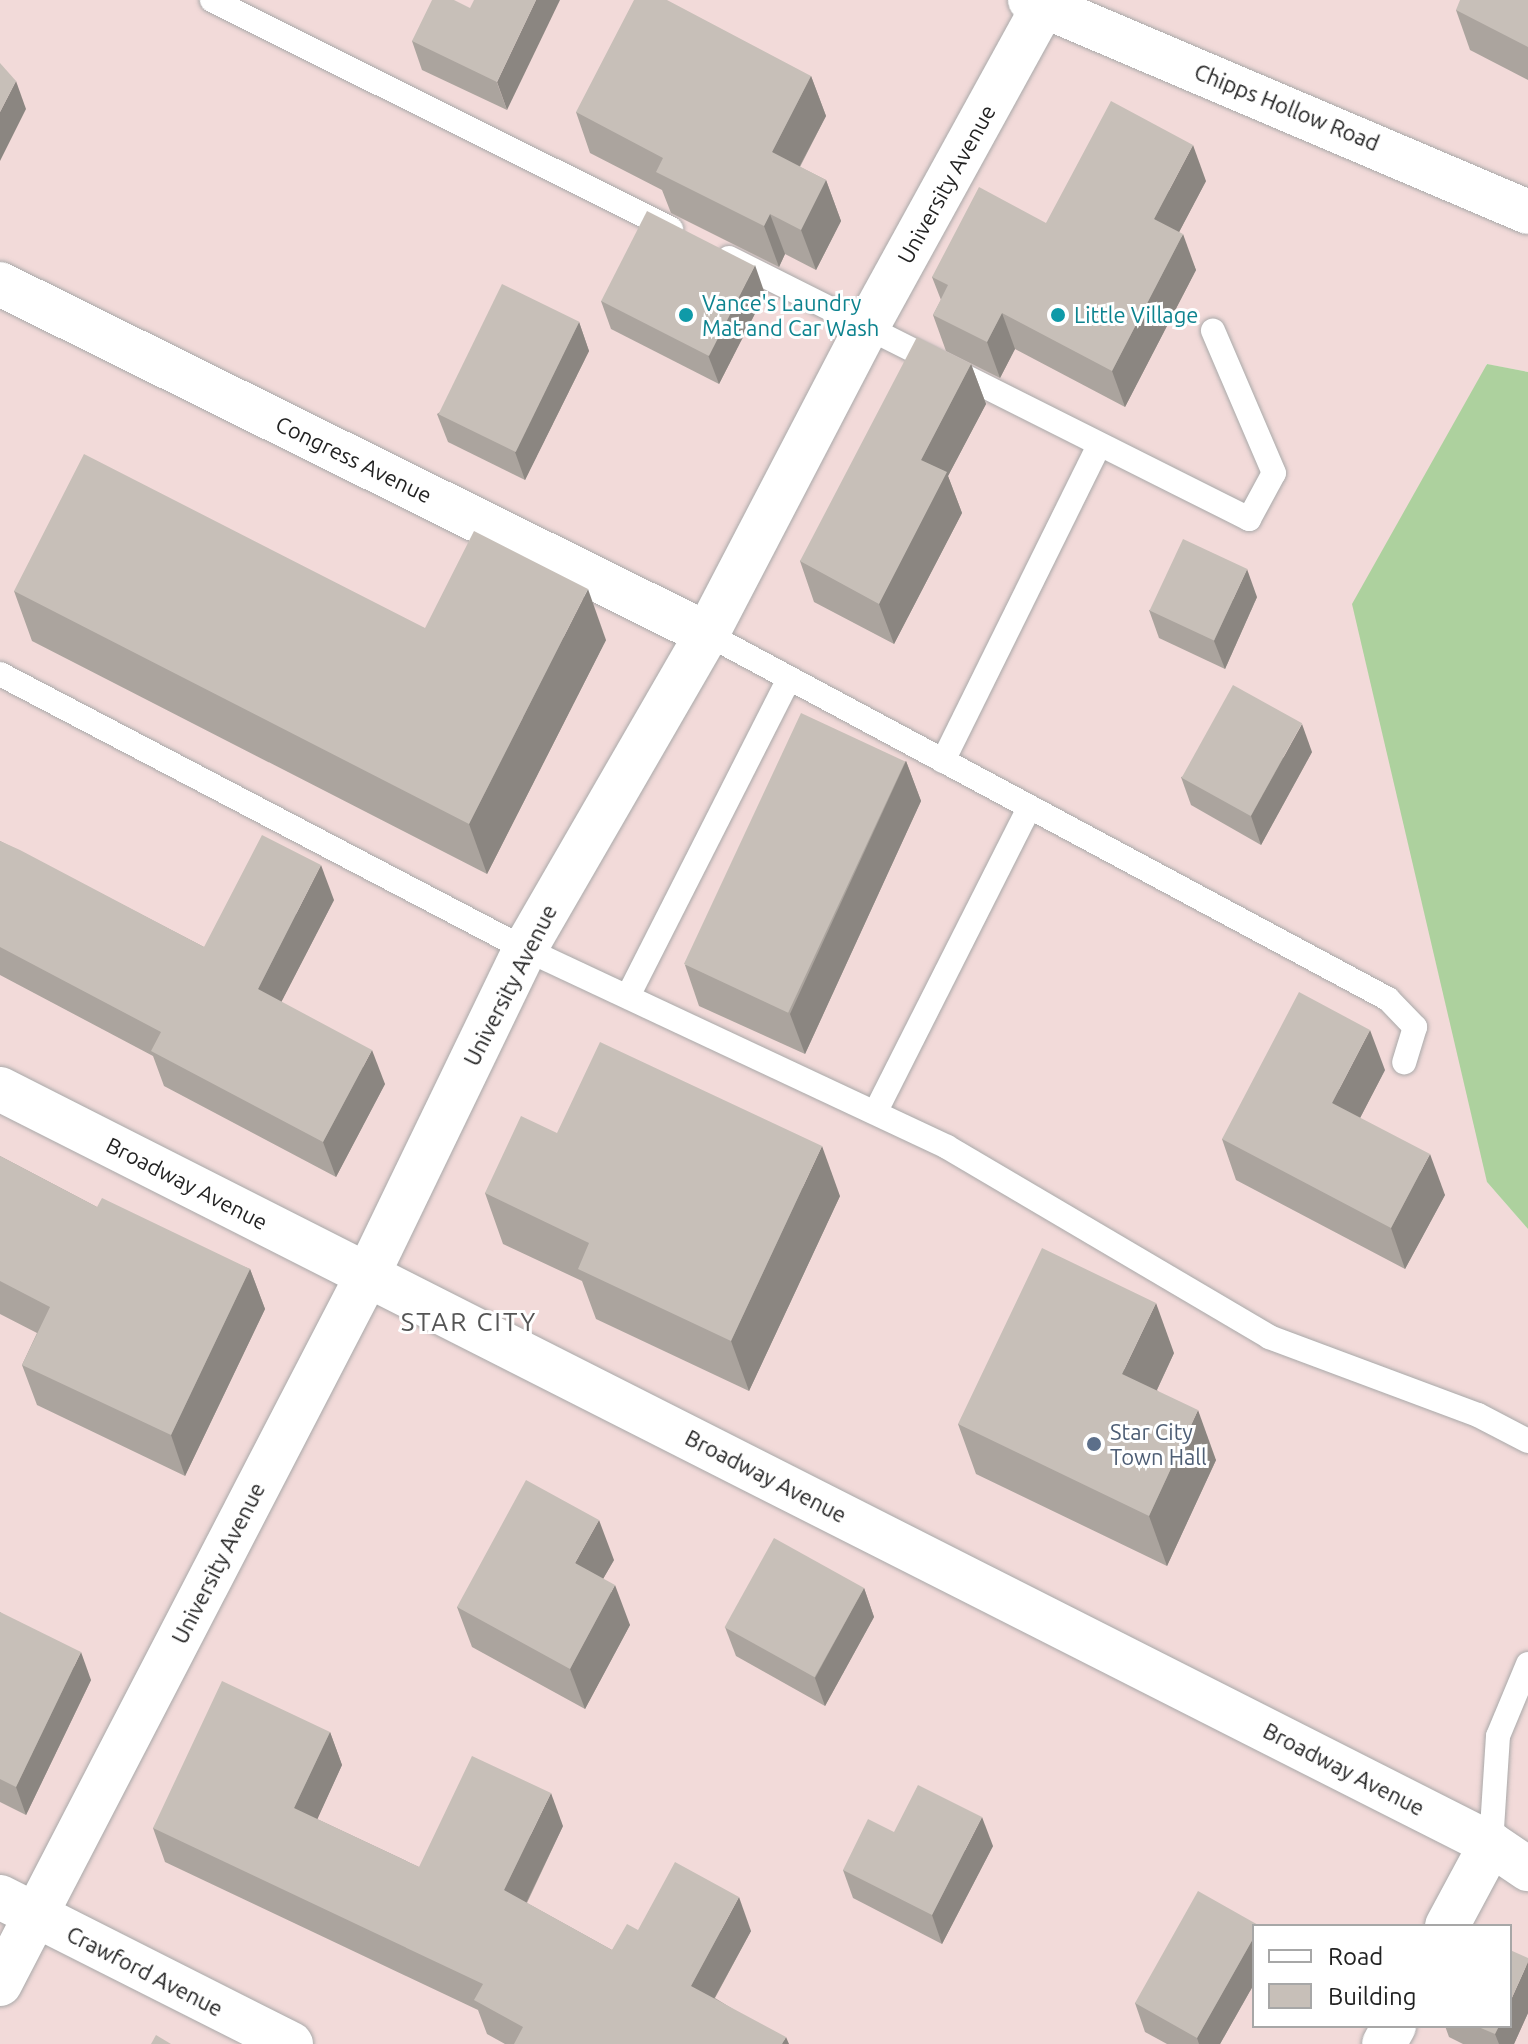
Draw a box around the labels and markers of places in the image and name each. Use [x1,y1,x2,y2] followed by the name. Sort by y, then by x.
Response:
[702,289,879,340] place label: Vance's Laundry Mat and Car Wash
[1074,302,1198,328] place label: Little Village
[677,306,695,324] marker: Vance's Laundry Mat and Car Wash
[1049,306,1067,324] marker: Little Village
[1110,1418,1207,1470] place label: Star City Town Hall
[1085,1435,1103,1453] marker: Star City Town Hall

